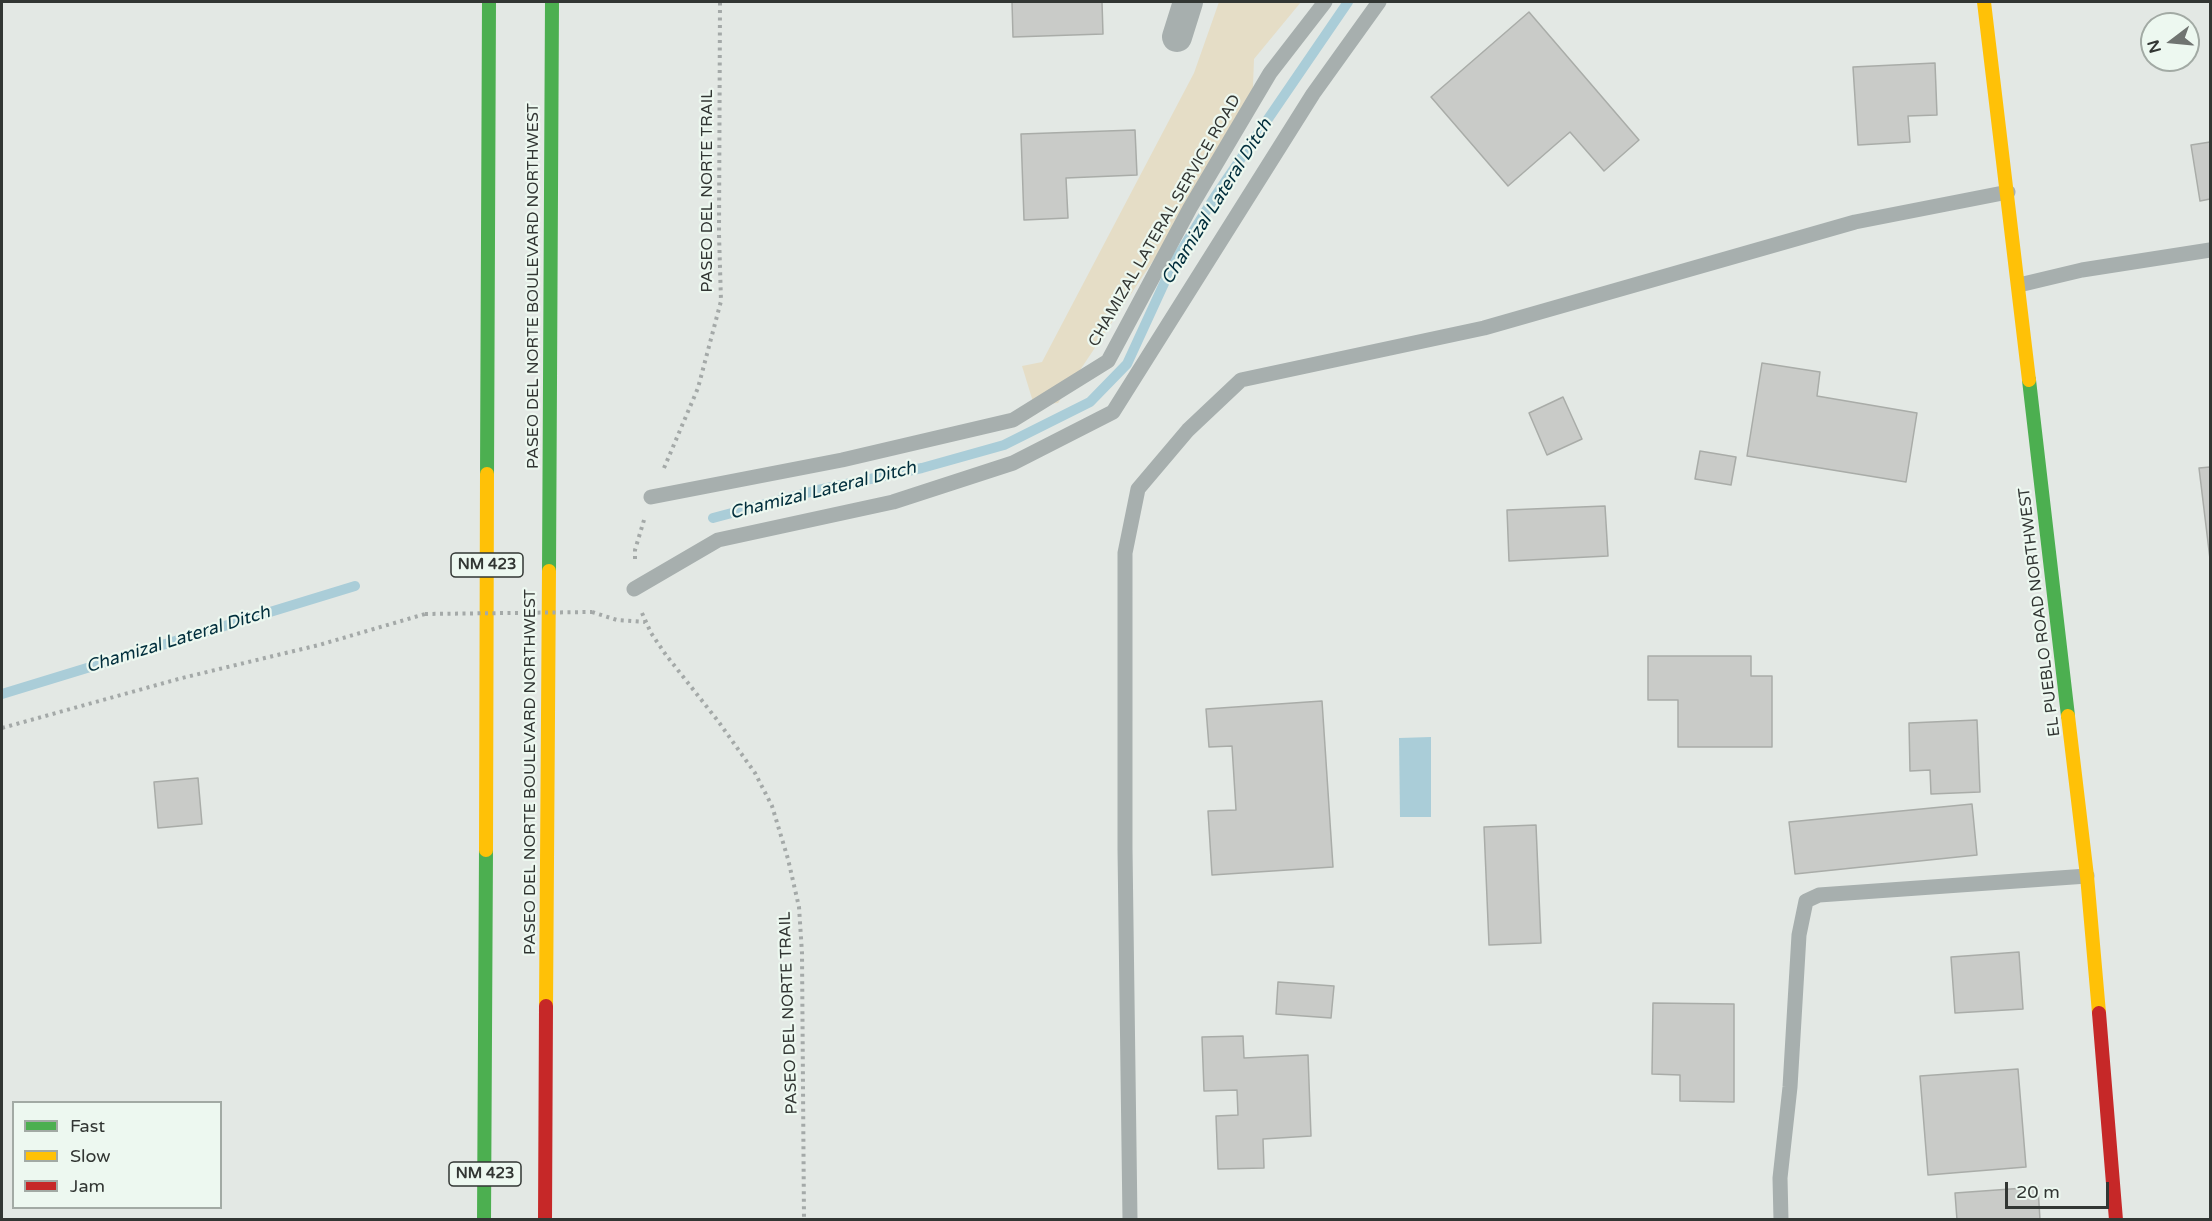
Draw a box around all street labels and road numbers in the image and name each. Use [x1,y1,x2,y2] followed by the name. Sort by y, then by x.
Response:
[698,90,718,292] street label: PASEO DEL NORTE TRAIL
[1085,92,1245,350] street label: CHAMIZAL LATERAL SERVICE ROAD
[524,103,544,469] street label: PASEO DEL NORTE BOULEVARD NORTHWEST
[2015,486,2065,738] street label: EL PUEBLO ROAD NORTHWEST
[451,553,523,577] road number: NM 423
[521,589,541,955] street label: PASEO DEL NORTE BOULEVARD NORTHWEST
[776,911,802,1115] street label: PASEO DEL NORTE TRAIL
[449,1162,521,1186] road number: NM 423

